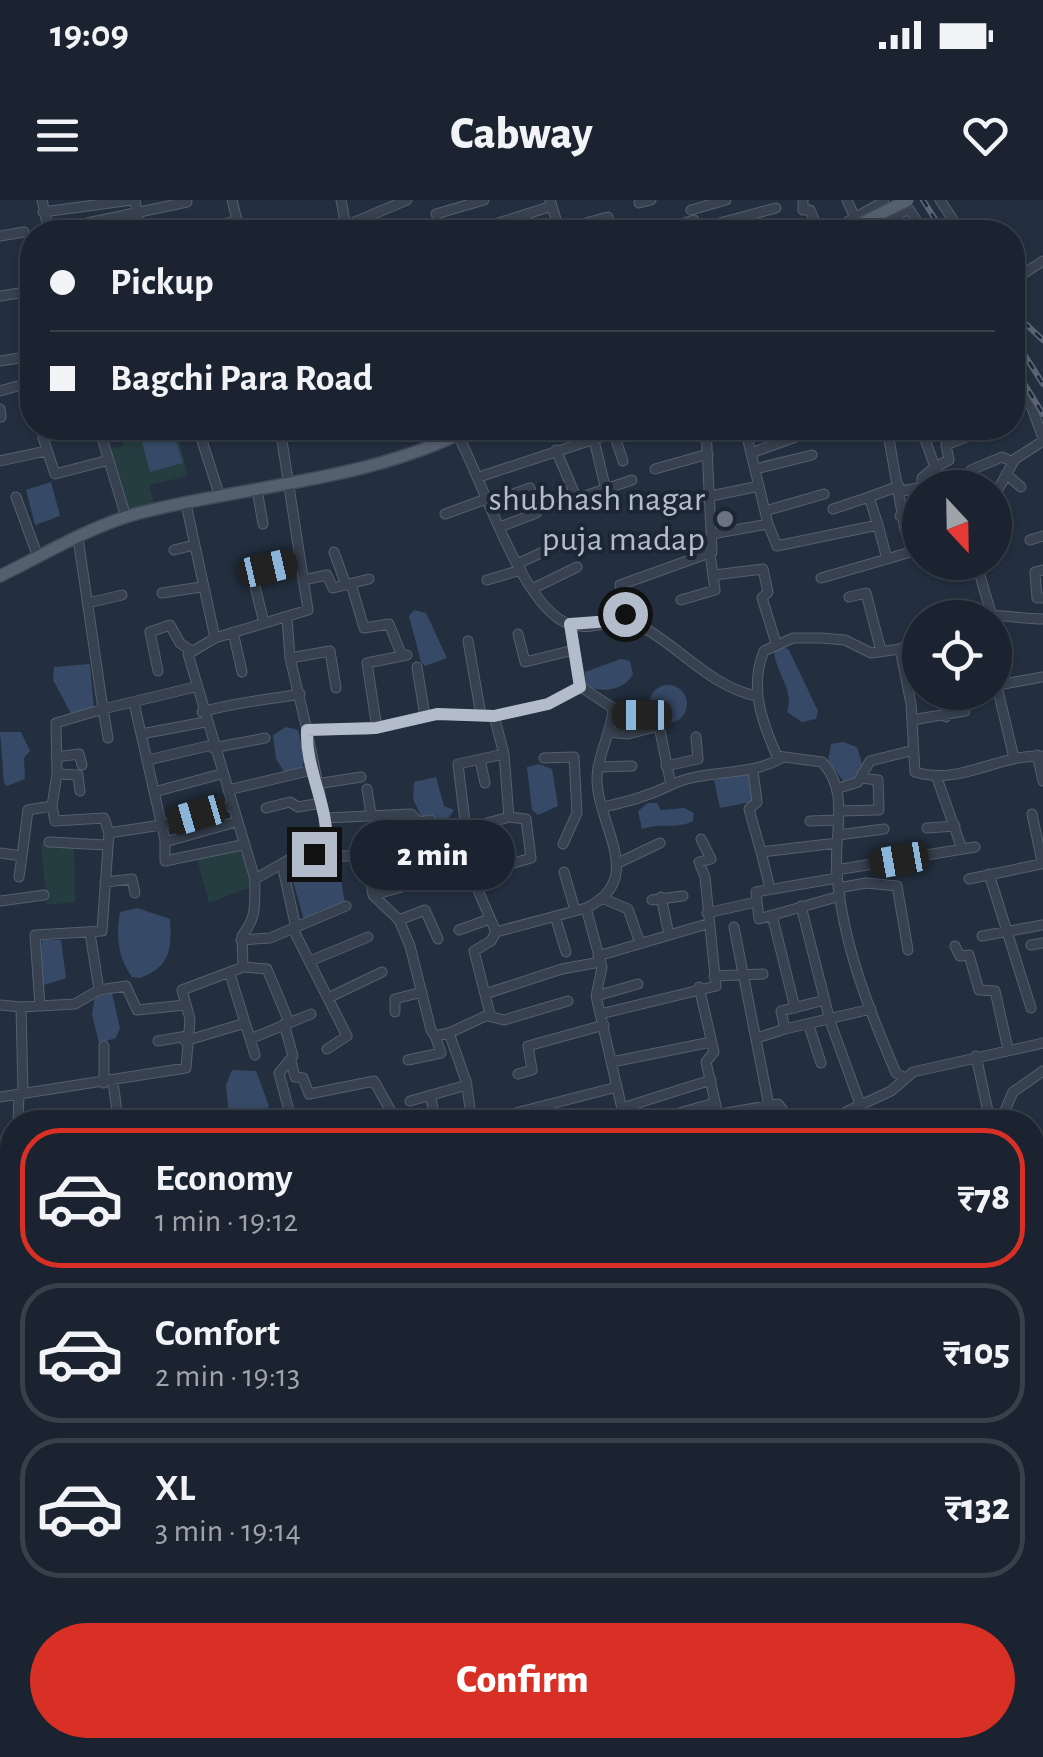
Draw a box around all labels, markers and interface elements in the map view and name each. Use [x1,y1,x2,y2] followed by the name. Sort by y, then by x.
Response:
[50,16,129,54] text: 19:09
[30,108,85,163] icon: menu
[958,108,1013,163] icon: heart
[450,112,593,157] text: Cabway
[110,264,214,302] text: Pickup
[110,360,373,398] text: Bagchi Para Road
[902,470,1012,580] north arrow
[902,470,1012,710] map controls
[489,482,706,557] place label: shubhash nagar puja madap
[714,508,736,530] marker: shubhash nagar puja madap
[235,547,301,589] car
[603,592,648,637] route start
[902,600,1012,710] button: locate
[612,700,672,730] car
[164,792,230,838] car
[349,819,514,889] callout: 2 min
[292,832,337,877] route end
[397,839,468,871] text: 2 min
[867,840,931,880] car
[35,1153,125,1243] icon: car
[155,1160,293,1198] text: Economy
[958,1179,1010,1217] text: ₹78
[155,1205,298,1237] text: 1 min · 19:12
[35,1308,125,1398] icon: car
[155,1315,280,1353] text: Comfort
[943,1334,1010,1372] text: ₹105
[155,1360,300,1392] text: 2 min · 19:13
[35,1463,125,1553] icon: car
[155,1470,195,1508] text: XL
[945,1489,1010,1527] text: ₹132
[155,1515,301,1547] text: 3 min · 19:14
[30,1623,1015,1738] button: Confirm

